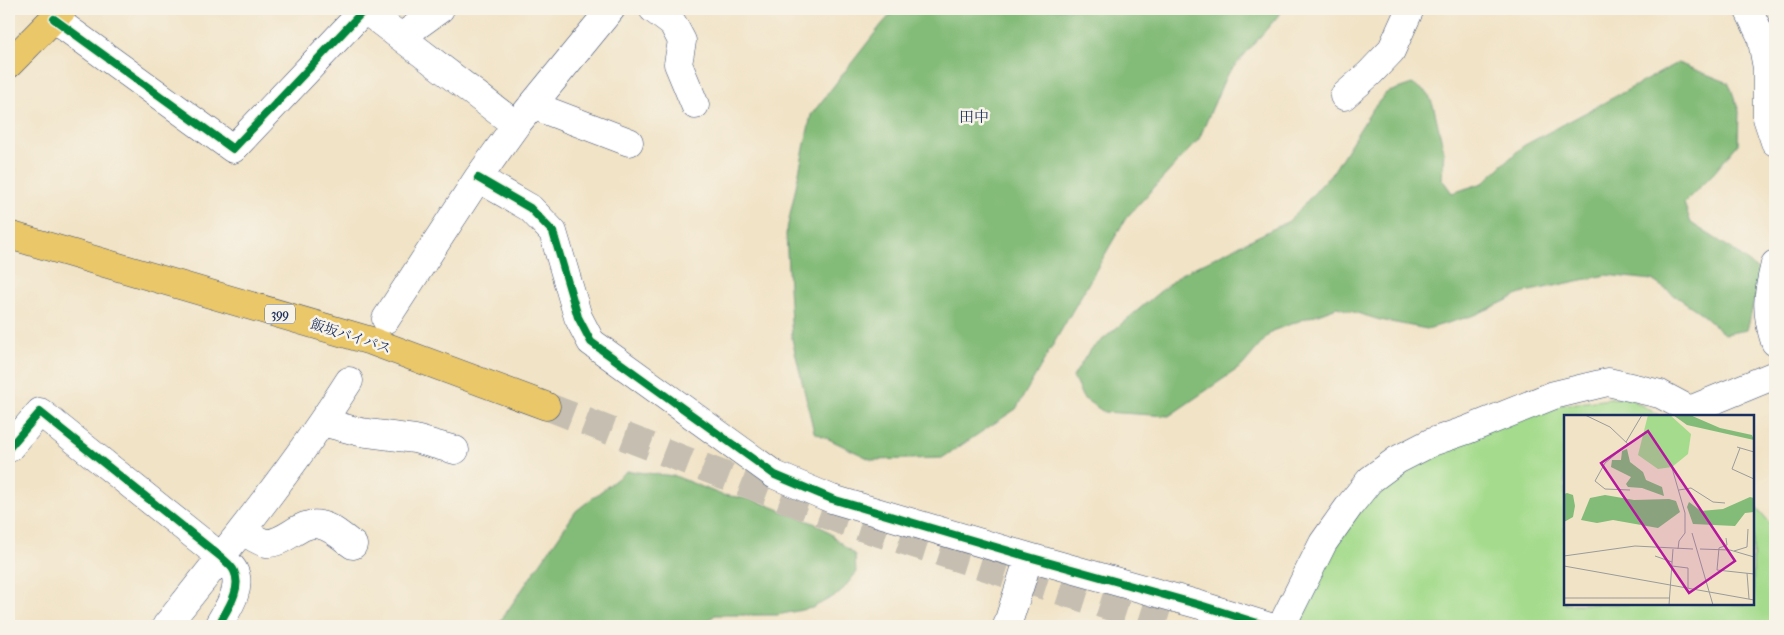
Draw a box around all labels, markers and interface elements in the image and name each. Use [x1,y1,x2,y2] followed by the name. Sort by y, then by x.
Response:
[959,108,989,126] district label: 田中
[265,304,295,324] road number: 399
[308,315,393,357] street label: 飯坂バイパス
[1564,415,1754,605] inset map

